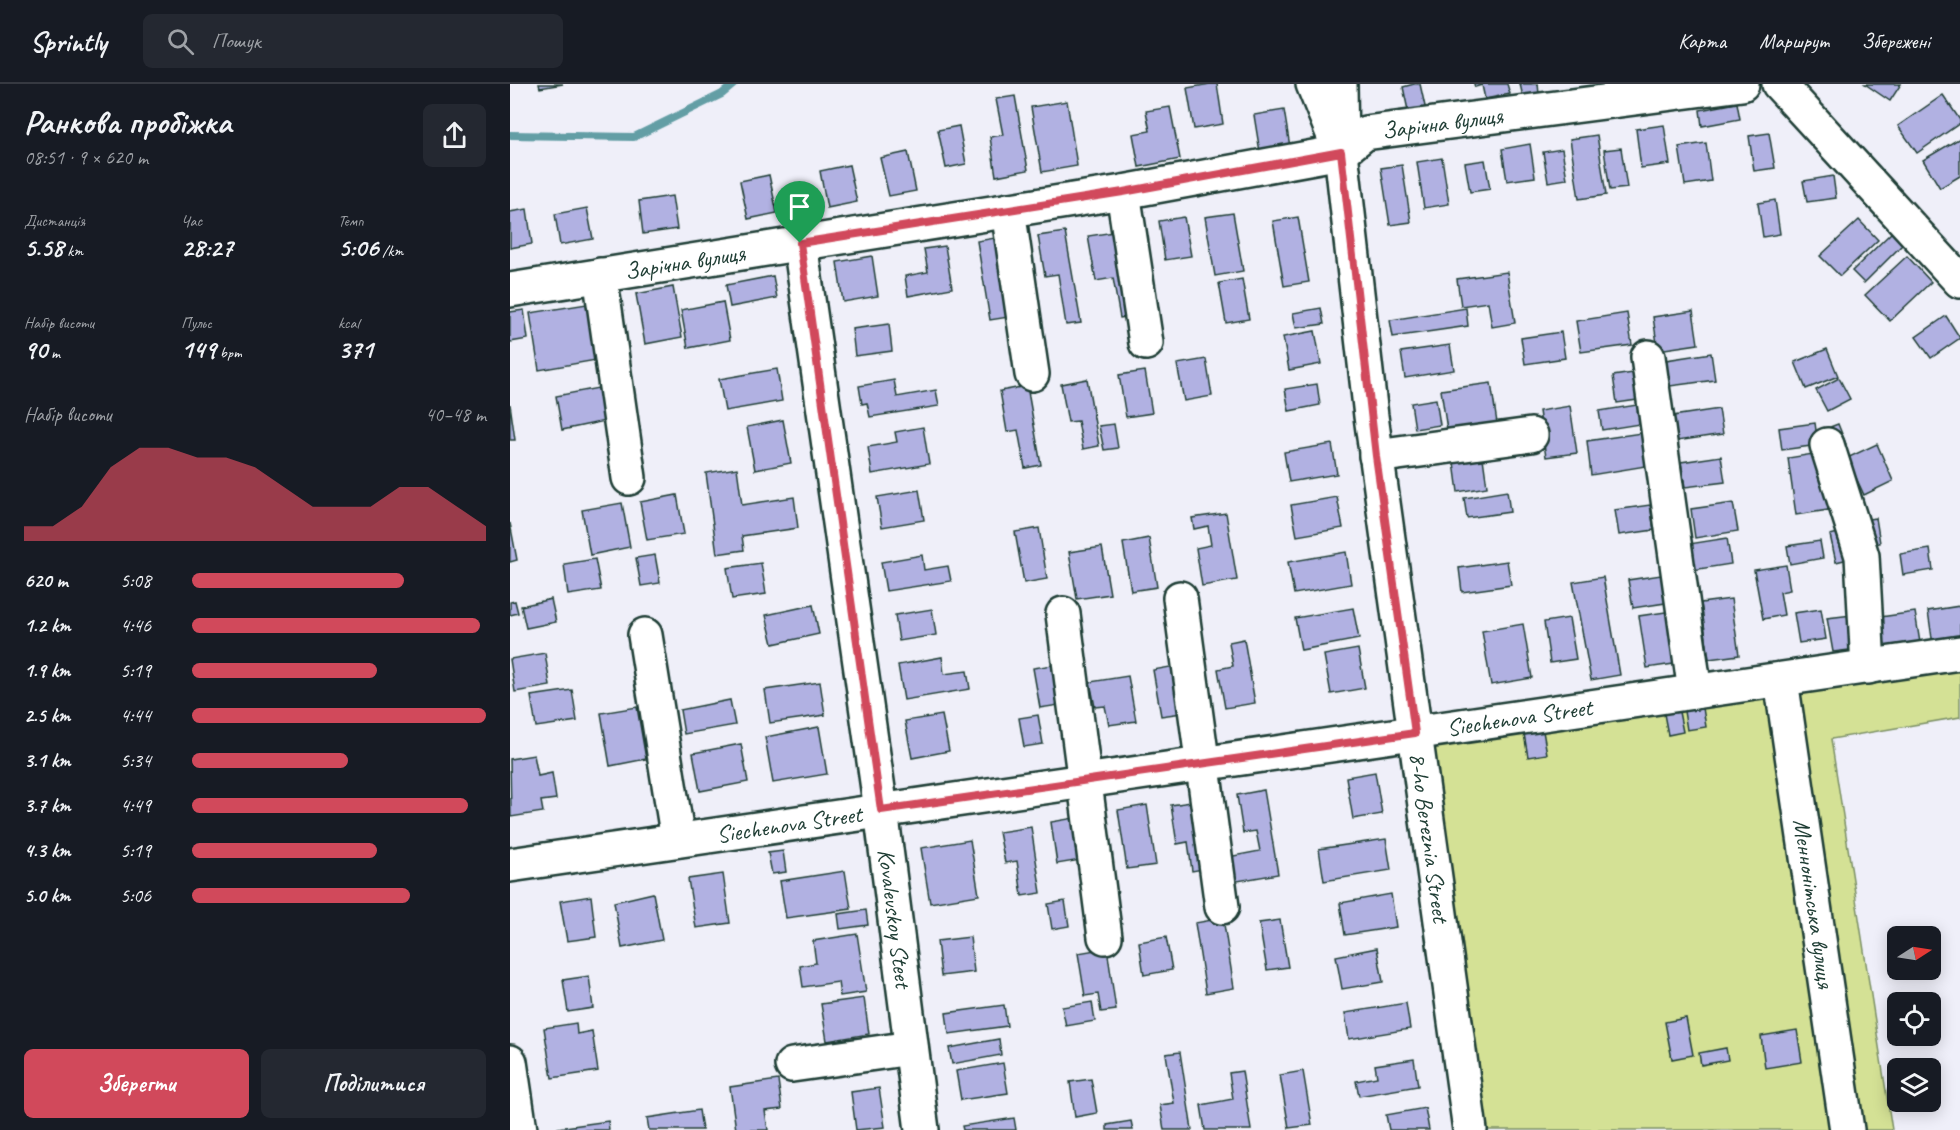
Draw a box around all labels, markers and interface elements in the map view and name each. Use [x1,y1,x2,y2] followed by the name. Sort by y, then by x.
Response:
[143,14,563,68] search box
[30,24,107,59] text: Sprintly
[164,25,197,58] icon: search
[212,27,261,55] text: Пошук
[1678,28,1726,54] text: Карта
[1759,28,1829,54] text: Маршрут
[1862,28,1930,54] text: Збережені
[1380,100,1506,146] street label: Зарічна вулиця
[24,101,231,143] text: Ранкова пробіжка
[423,104,486,167] button: share
[24,145,148,170] text: 08:51 · 9 × 620 m
[774,181,825,243] pin
[783,190,816,223] icon: arrive
[24,211,85,231] text: Дистанція
[181,211,202,231] text: Час
[338,211,364,231] text: Темп
[24,231,63,264] text: 5.58
[181,231,233,264] text: 28:27
[338,231,378,264] text: 5:06
[622,237,748,286] street label: Зарічна вулиця
[63,241,83,261] text: km
[378,241,403,261] text: /km
[24,313,94,333] text: Набір висоти
[181,313,212,333] text: Пульс
[338,313,359,333] text: kcal
[24,333,47,366] text: 90
[181,333,216,366] text: 149
[338,333,373,366] text: 371
[47,343,60,363] text: m
[216,343,242,363] text: bpm
[24,402,111,427] text: Набір висоти
[425,402,486,427] text: 40–48 m
[24,568,68,593] text: 620 m
[120,568,151,593] text: 5:08
[24,613,71,638] text: 1.2 km
[120,613,151,638] text: 4:46
[24,658,70,683] text: 1.9 km
[120,658,151,683] text: 5:19
[1445,692,1596,743] street label: Siechenova Street
[24,703,70,728] text: 2.5 km
[120,703,151,728] text: 4:44
[24,748,71,773] text: 3.1 km
[120,748,151,773] text: 5:34
[1403,751,1456,926] street label: 8-ho Bereznia Street
[24,793,70,818] text: 3.7 km
[120,793,151,818] text: 4:49
[714,798,866,850] street label: Siechenova Street
[1787,817,1841,992] street label: Меннонітська вулиця
[24,838,71,863] text: 4.3 km
[120,838,151,863] text: 5:19
[871,847,919,992] street label: Kovalevskoy Steet
[24,883,70,908] text: 5.0 km
[120,883,151,908] text: 5:06
[1887,926,1941,980] north arrow
[1887,926,1941,1112] map controls
[1887,992,1941,1046] button: locate
[24,1049,249,1118] button: Зберегти
[261,1049,486,1118] button: Поділитися
[1887,1058,1941,1112] button: layers

